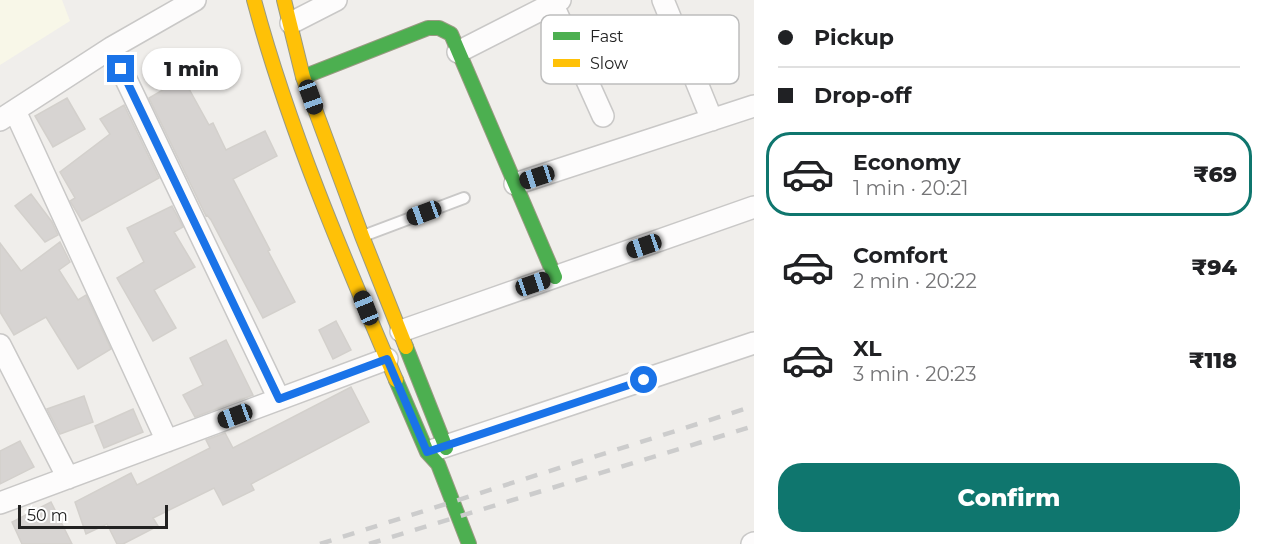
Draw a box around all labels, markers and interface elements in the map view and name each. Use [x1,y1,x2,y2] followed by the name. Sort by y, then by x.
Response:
[541,15,739,84] legend
[814,24,894,51] text: Pickup
[590,27,624,46] text: Fast
[142,48,241,90] callout: 1 min
[590,54,628,73] text: Slow
[107,55,134,82] route end
[164,57,219,81] text: 1 min
[296,77,326,117] car
[814,82,912,109] text: Drop-off
[781,147,835,201] icon: car
[853,149,961,176] text: Economy
[1193,161,1237,188] text: ₹69
[517,163,557,191] car
[853,176,968,200] text: 1 min · 20:21
[404,198,444,228] car
[624,232,664,260] car
[781,240,835,294] icon: car
[853,242,948,269] text: Comfort
[1191,254,1237,281] text: ₹94
[853,269,977,293] text: 2 min · 20:22
[513,270,553,298] car
[351,288,381,328] car
[781,333,835,387] icon: car
[853,335,882,362] text: XL
[1188,347,1237,374] text: ₹118
[853,362,977,386] text: 3 min · 20:23
[630,366,657,393] route start
[215,401,255,431] car
[778,463,1240,532] button: Confirm
[18,502,168,530] scale bar
[27,506,68,525] text: 50 m

